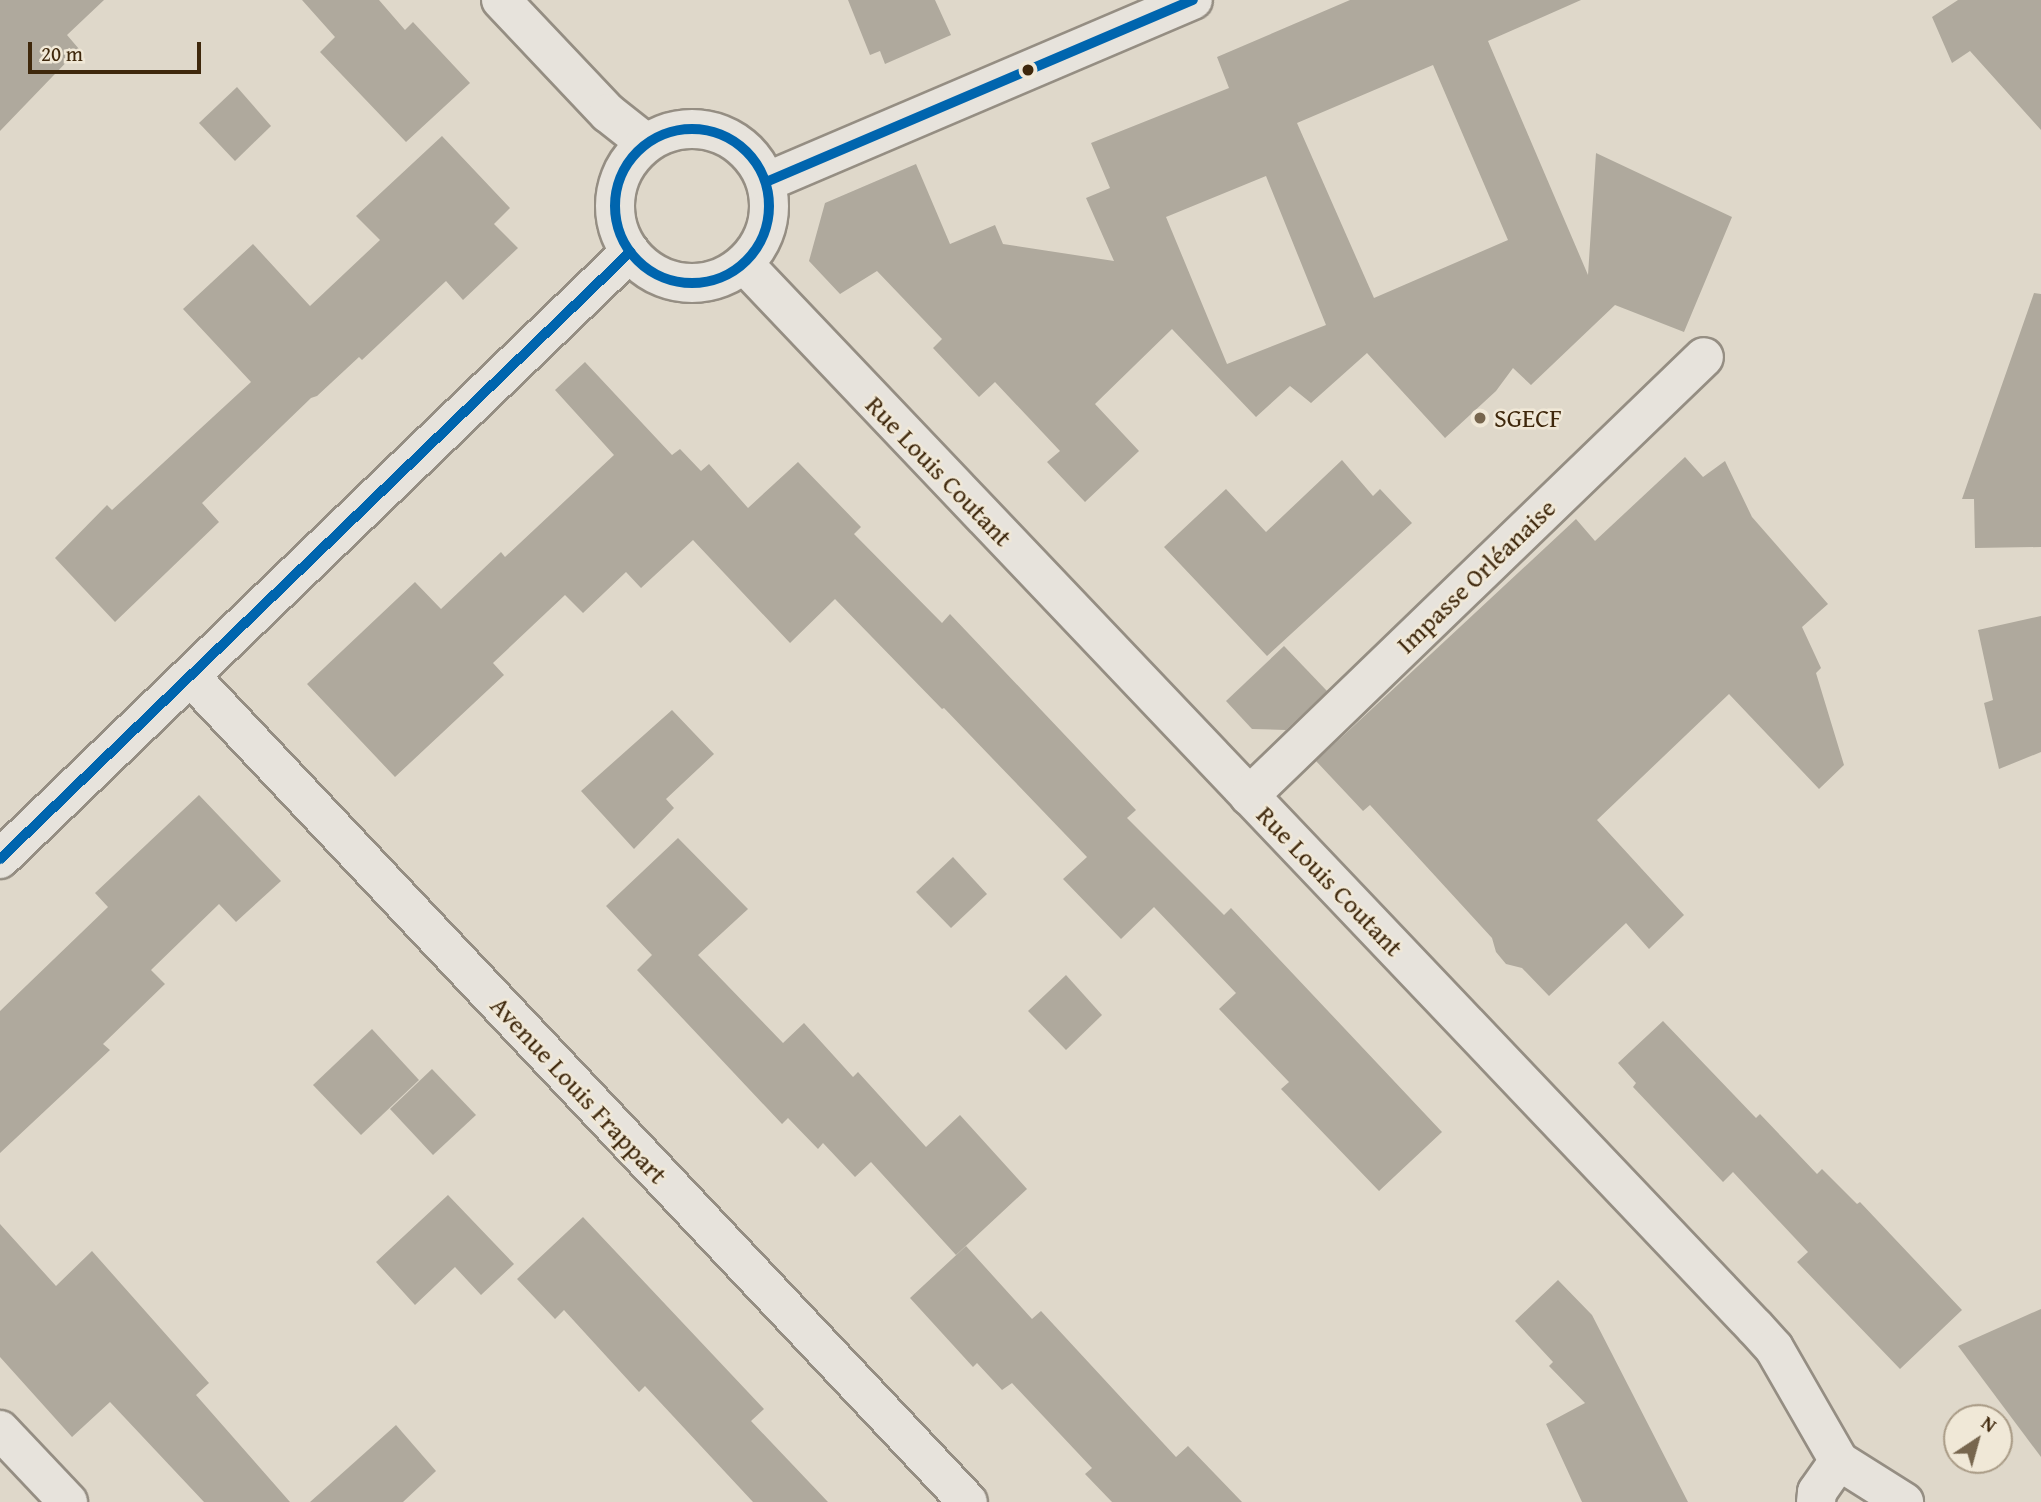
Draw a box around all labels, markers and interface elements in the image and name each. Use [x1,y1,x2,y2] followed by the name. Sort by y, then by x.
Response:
[32,28,205,72] scale bar
[41,38,83,69] text: 20 m
[1021,63,1035,77] unlabelled marker
[859,389,1019,553] street label: Rue Louis Coutant
[1494,402,1562,434] place label: SGECF
[1472,410,1488,426] marker: SGECF
[1390,492,1562,660] street label: Impasse Orléanaise
[1250,799,1410,963] street label: Rue Louis Coutant
[484,990,674,1190] street label: Avenue Louis Frappart
[1943,1404,2013,1474] north arrow
[1976,1409,2003,1439] text: N

